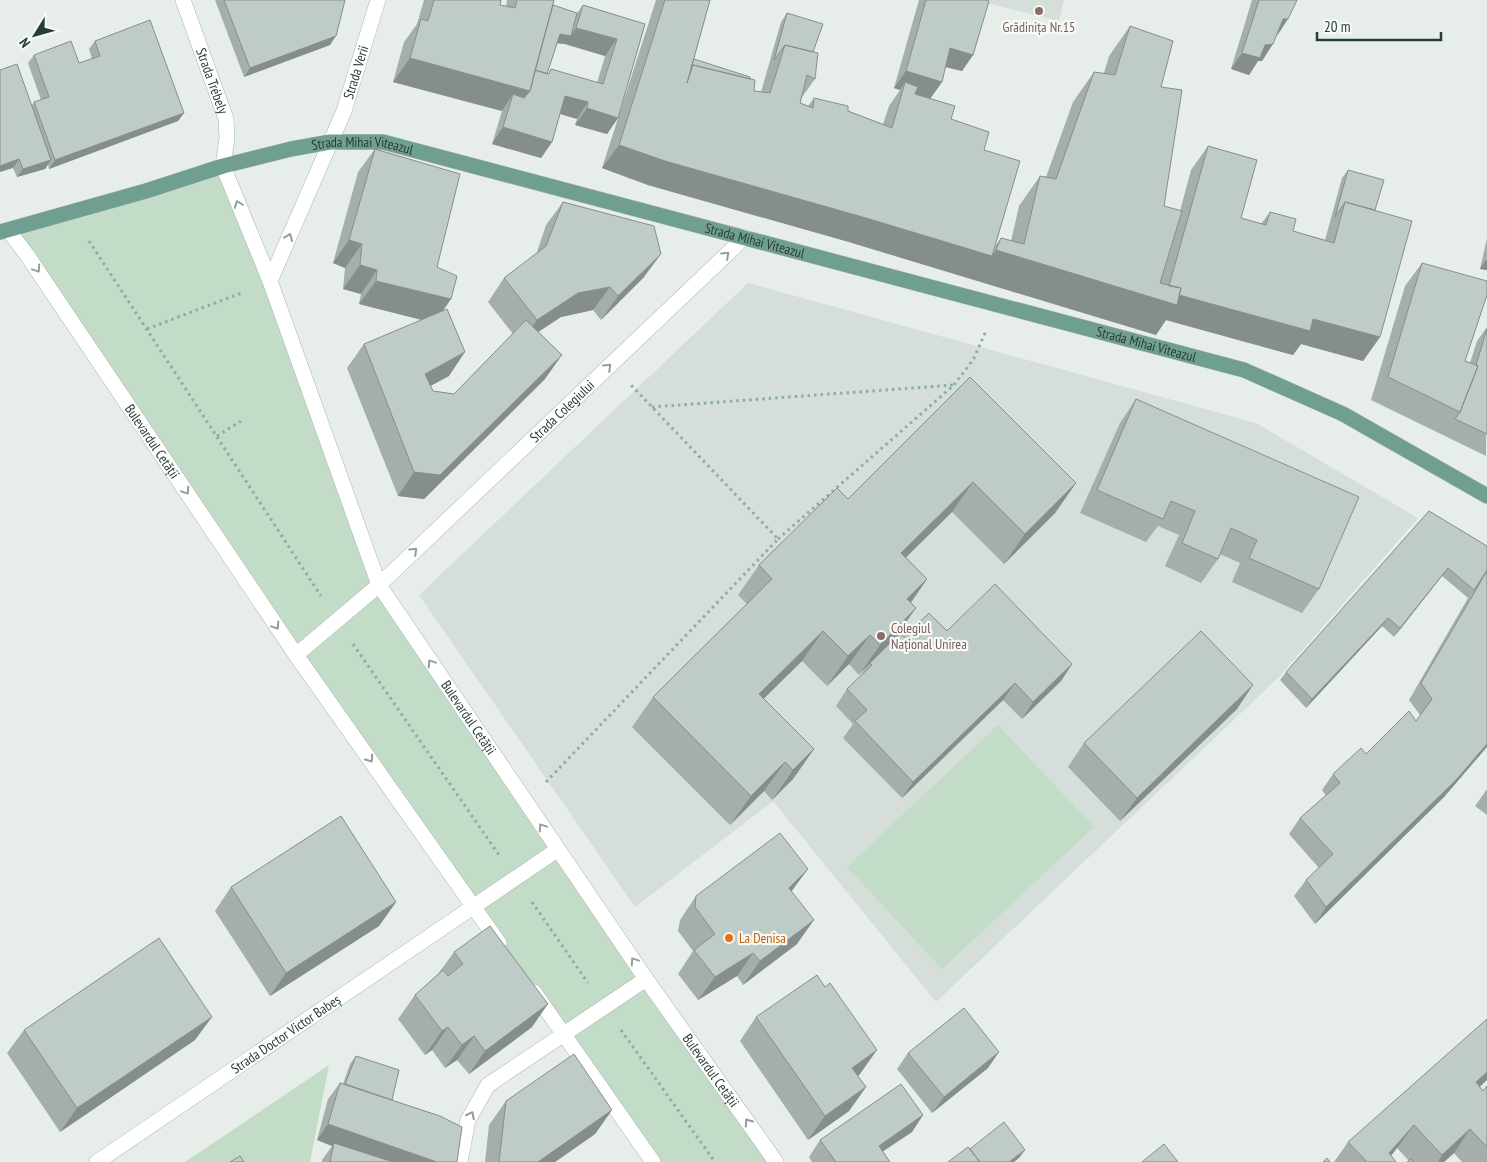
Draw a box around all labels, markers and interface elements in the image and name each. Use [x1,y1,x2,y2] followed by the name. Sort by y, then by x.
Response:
[1033,5,1045,17] marker: Grădinița Nr.15
[10,10,60,60] north arrow
[1317,10,1441,42] scale bar
[1324,17,1350,36] text: 20 m
[1003,18,1075,36] place label: Grădinița Nr.15
[15,34,34,51] text: N
[339,43,373,101] street label: Strada Verii
[192,46,233,117] street label: Strada Trébely
[310,133,416,159] street label: Strada Mihai Viteazul
[233,200,244,209] one-way arrow
[703,219,807,262] street label: Strada Mihai Viteazul
[283,233,294,242] one-way arrow
[720,252,729,261] one-way arrow
[30,264,40,273] one-way arrow
[1095,322,1199,366] street label: Strada Mihai Viteazul
[602,364,611,373] one-way arrow
[526,376,598,446] street label: Strada Colegiului
[121,401,184,482] street label: Bulevardul Cetății
[180,486,189,495] one-way arrow
[408,548,417,557] one-way arrow
[891,619,967,653] place label: Colegiul Național Unirea
[270,621,279,630] one-way arrow
[875,630,887,642] marker: Colegiul Național Unirea
[428,660,438,669] one-way arrow
[437,677,500,758] street label: Bulevardul Cetății
[364,753,372,762] one-way arrow
[539,823,548,833] one-way arrow
[739,929,786,947] place label: La Denisa
[723,932,735,944] marker: La Denisa
[631,957,640,967] one-way arrow
[227,990,344,1078] street label: Strada Doctor Victor Babeș
[679,1030,743,1111] street label: Bulevardul Cetății
[465,1111,476,1120] one-way arrow
[745,1118,754,1128] one-way arrow

